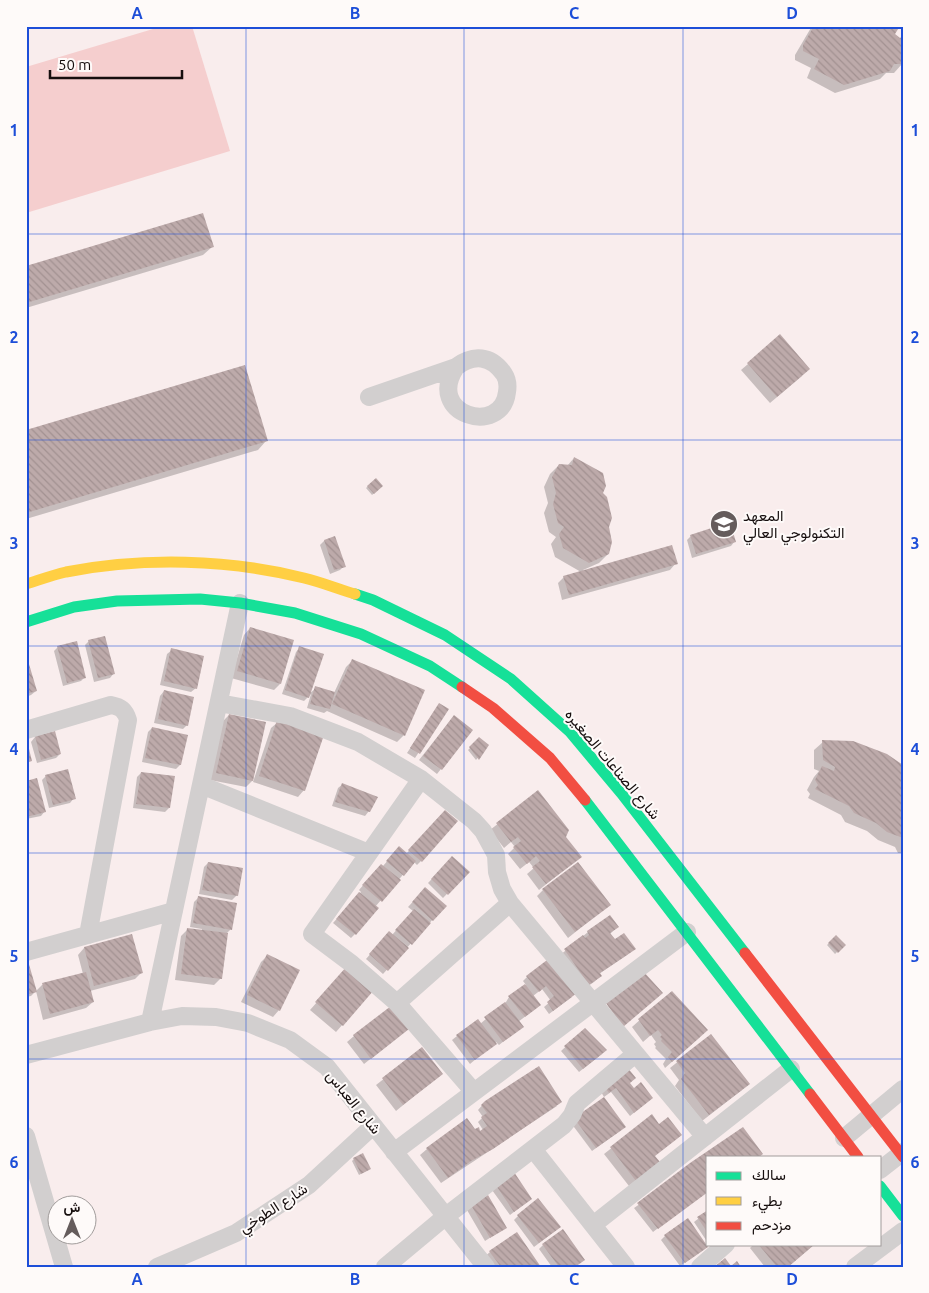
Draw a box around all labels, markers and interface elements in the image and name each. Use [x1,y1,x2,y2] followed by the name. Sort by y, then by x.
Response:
[131,4,143,22] text: A
[350,4,360,22] text: B
[569,4,579,22] text: C
[786,4,798,22] text: D
[50,48,182,80] scale bar
[58,56,91,73] text: 50 m
[9,121,19,139] text: 1
[910,121,920,139] text: 1
[9,328,19,346] text: 2
[910,328,920,346] text: 2
[743,507,845,546] place label: المعهد التكنولوجي العالي
[709,509,739,539] school or university icon: المعهد التكنولوجي العالي
[9,534,19,552] text: 3
[910,534,920,552] text: 3
[560,706,664,825] street label: شارع الصناعات الصغيره
[9,740,19,758] text: 4
[910,740,920,758] text: 4
[9,947,19,965] text: 5
[910,947,920,965] text: 5
[321,1067,385,1139] street label: شارع العباس
[9,1153,19,1171] text: 6
[910,1153,920,1171] text: 6
[706,1156,882,1246] legend
[752,1166,786,1183] text: سالك
[236,1180,313,1241] street label: شارع الطوخي
[752,1192,782,1214] text: بطيء
[48,1196,98,1246] north arrow
[64,1199,81,1216] text: ش
[752,1216,791,1235] text: مزدحم
[131,1270,143,1288] text: A
[350,1270,360,1288] text: B
[569,1270,579,1288] text: C
[786,1270,798,1288] text: D

